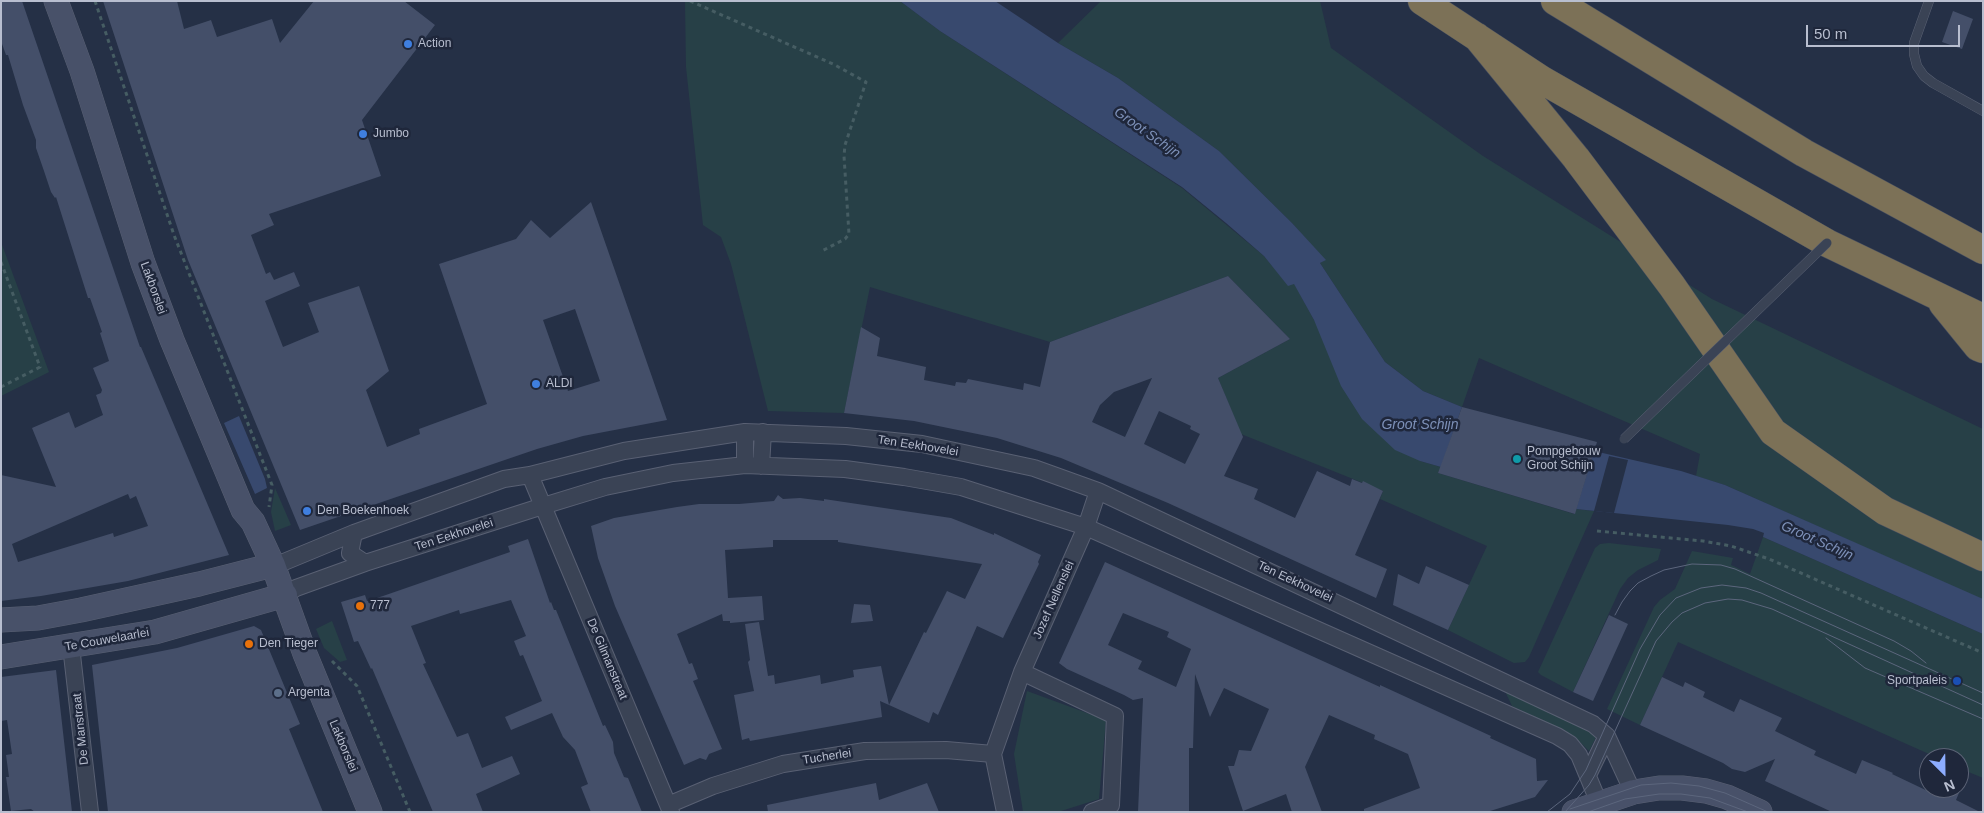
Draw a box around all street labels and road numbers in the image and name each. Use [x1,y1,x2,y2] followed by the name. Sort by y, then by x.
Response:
[137,260,169,316] street label: Lakborslei
[877,433,959,459] street label: Ten Eekhovelei
[413,516,495,554] street label: Ten Eekhovelei
[1255,558,1335,606] street label: Ten Eekhovelei
[1030,559,1078,641] street label: Jozef Nellenslei
[583,616,631,702] street label: De Gilmanstraat
[64,625,150,655] street label: Te Couwelaarlei
[70,692,92,766] street label: De Manstraat
[326,718,360,774] street label: Lakborslei
[802,746,852,768] street label: Tucherlei

